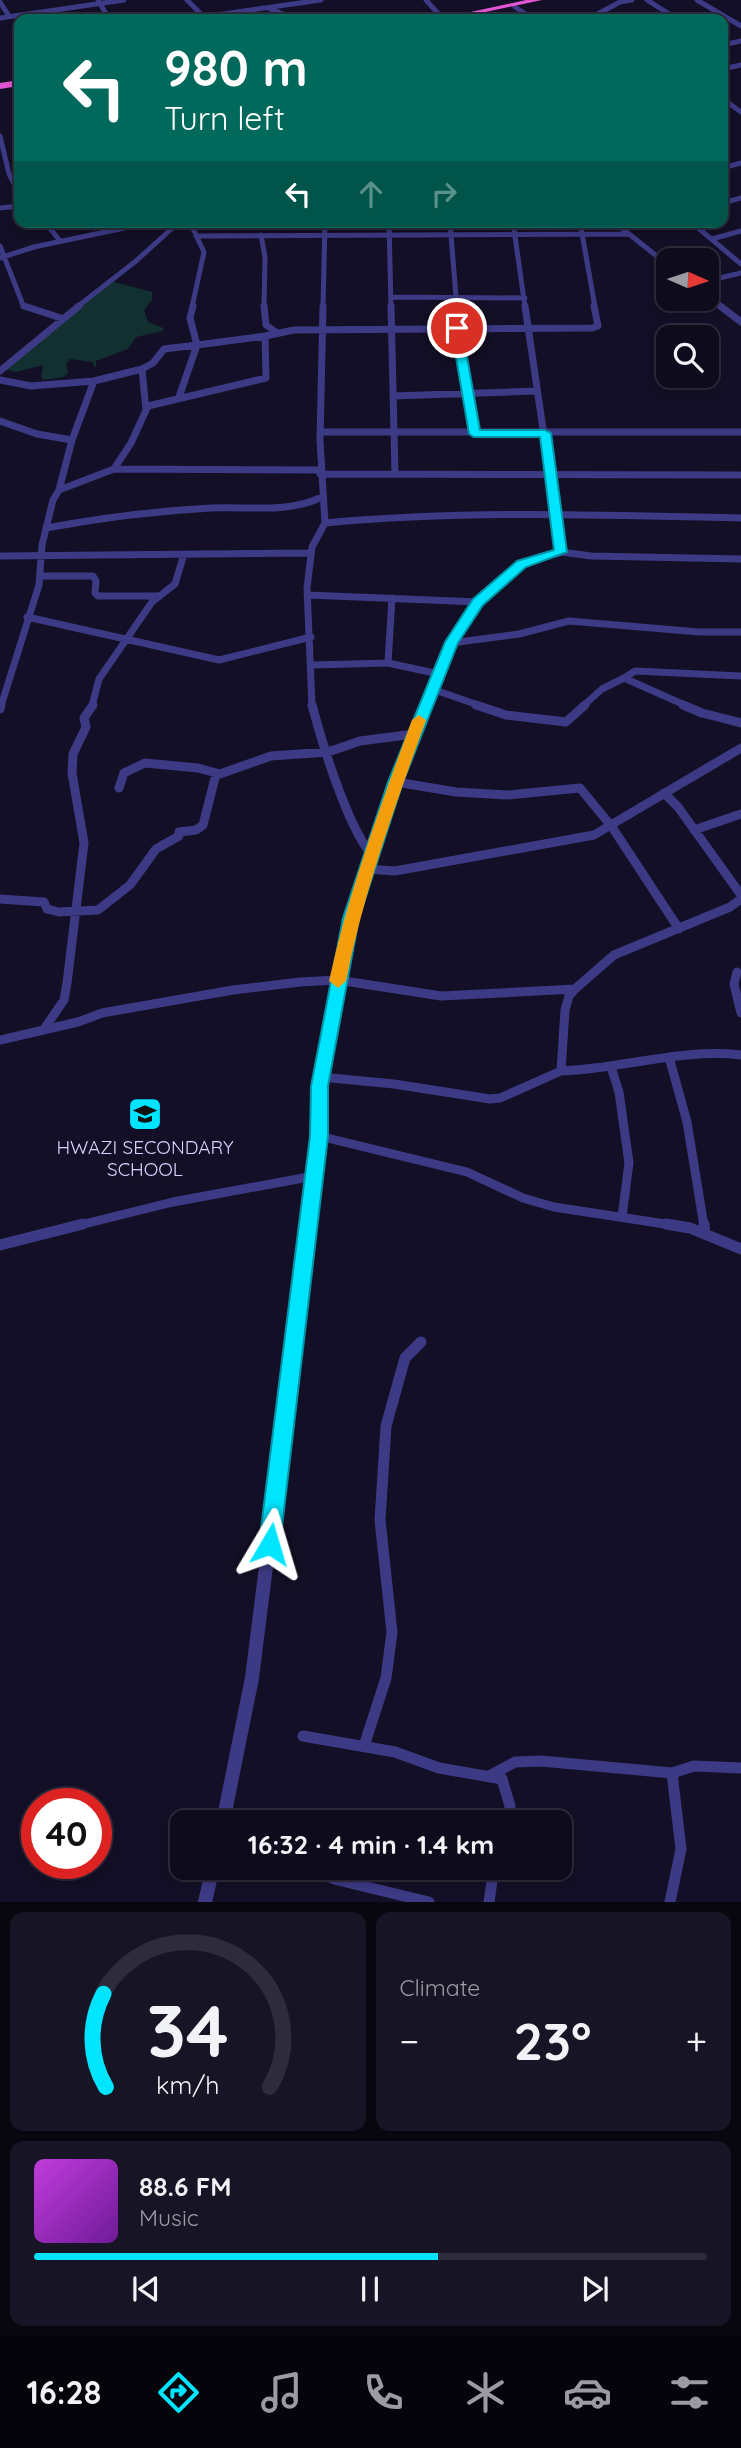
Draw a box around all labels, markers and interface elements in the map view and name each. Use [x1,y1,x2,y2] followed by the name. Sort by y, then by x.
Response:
[164,37,308,98] text: 980 m
[49,42,140,133] icon: left
[164,98,285,138] text: Turn left
[279,175,317,213] icon: left
[352,175,390,213] icon: ahead
[425,175,463,213] icon: right
[656,248,719,312] north arrow
[656,248,719,388] map controls
[427,298,487,358] pin
[438,309,476,347] icon: arrive
[656,325,719,388] button: search
[126,1095,164,1133] school or university icon: HWAZI SECONDARY SCHOOL
[56,1135,234,1181] place label: HWAZI SECONDARY SCHOOL
[233,1507,307,1581] position arrow
[21,1788,112,1879] speed limit sign: 40
[248,1828,494,1861] text: 16:32 · 4 min · 1.4 km
[400,1973,480,2002] text: Climate
[147,1985,229,2076] text: 34
[513,2008,591,2073] text: 23°
[400,2017,419,2065] text: −
[686,2017,707,2065] text: +
[156,2069,219,2100] text: km/h
[139,2170,232,2203] text: 88.6 FM
[139,2203,199,2232] text: Music
[127,2270,165,2308] icon: previous
[351,2270,389,2308] icon: pause
[576,2270,614,2308] icon: next
[154,2368,203,2417] icon: directions
[257,2368,306,2417] icon: music
[359,2368,408,2417] icon: phone
[461,2368,510,2417] icon: climate
[563,2368,612,2417] icon: car
[665,2368,714,2417] icon: filters
[27,2372,101,2412] text: 16:28

